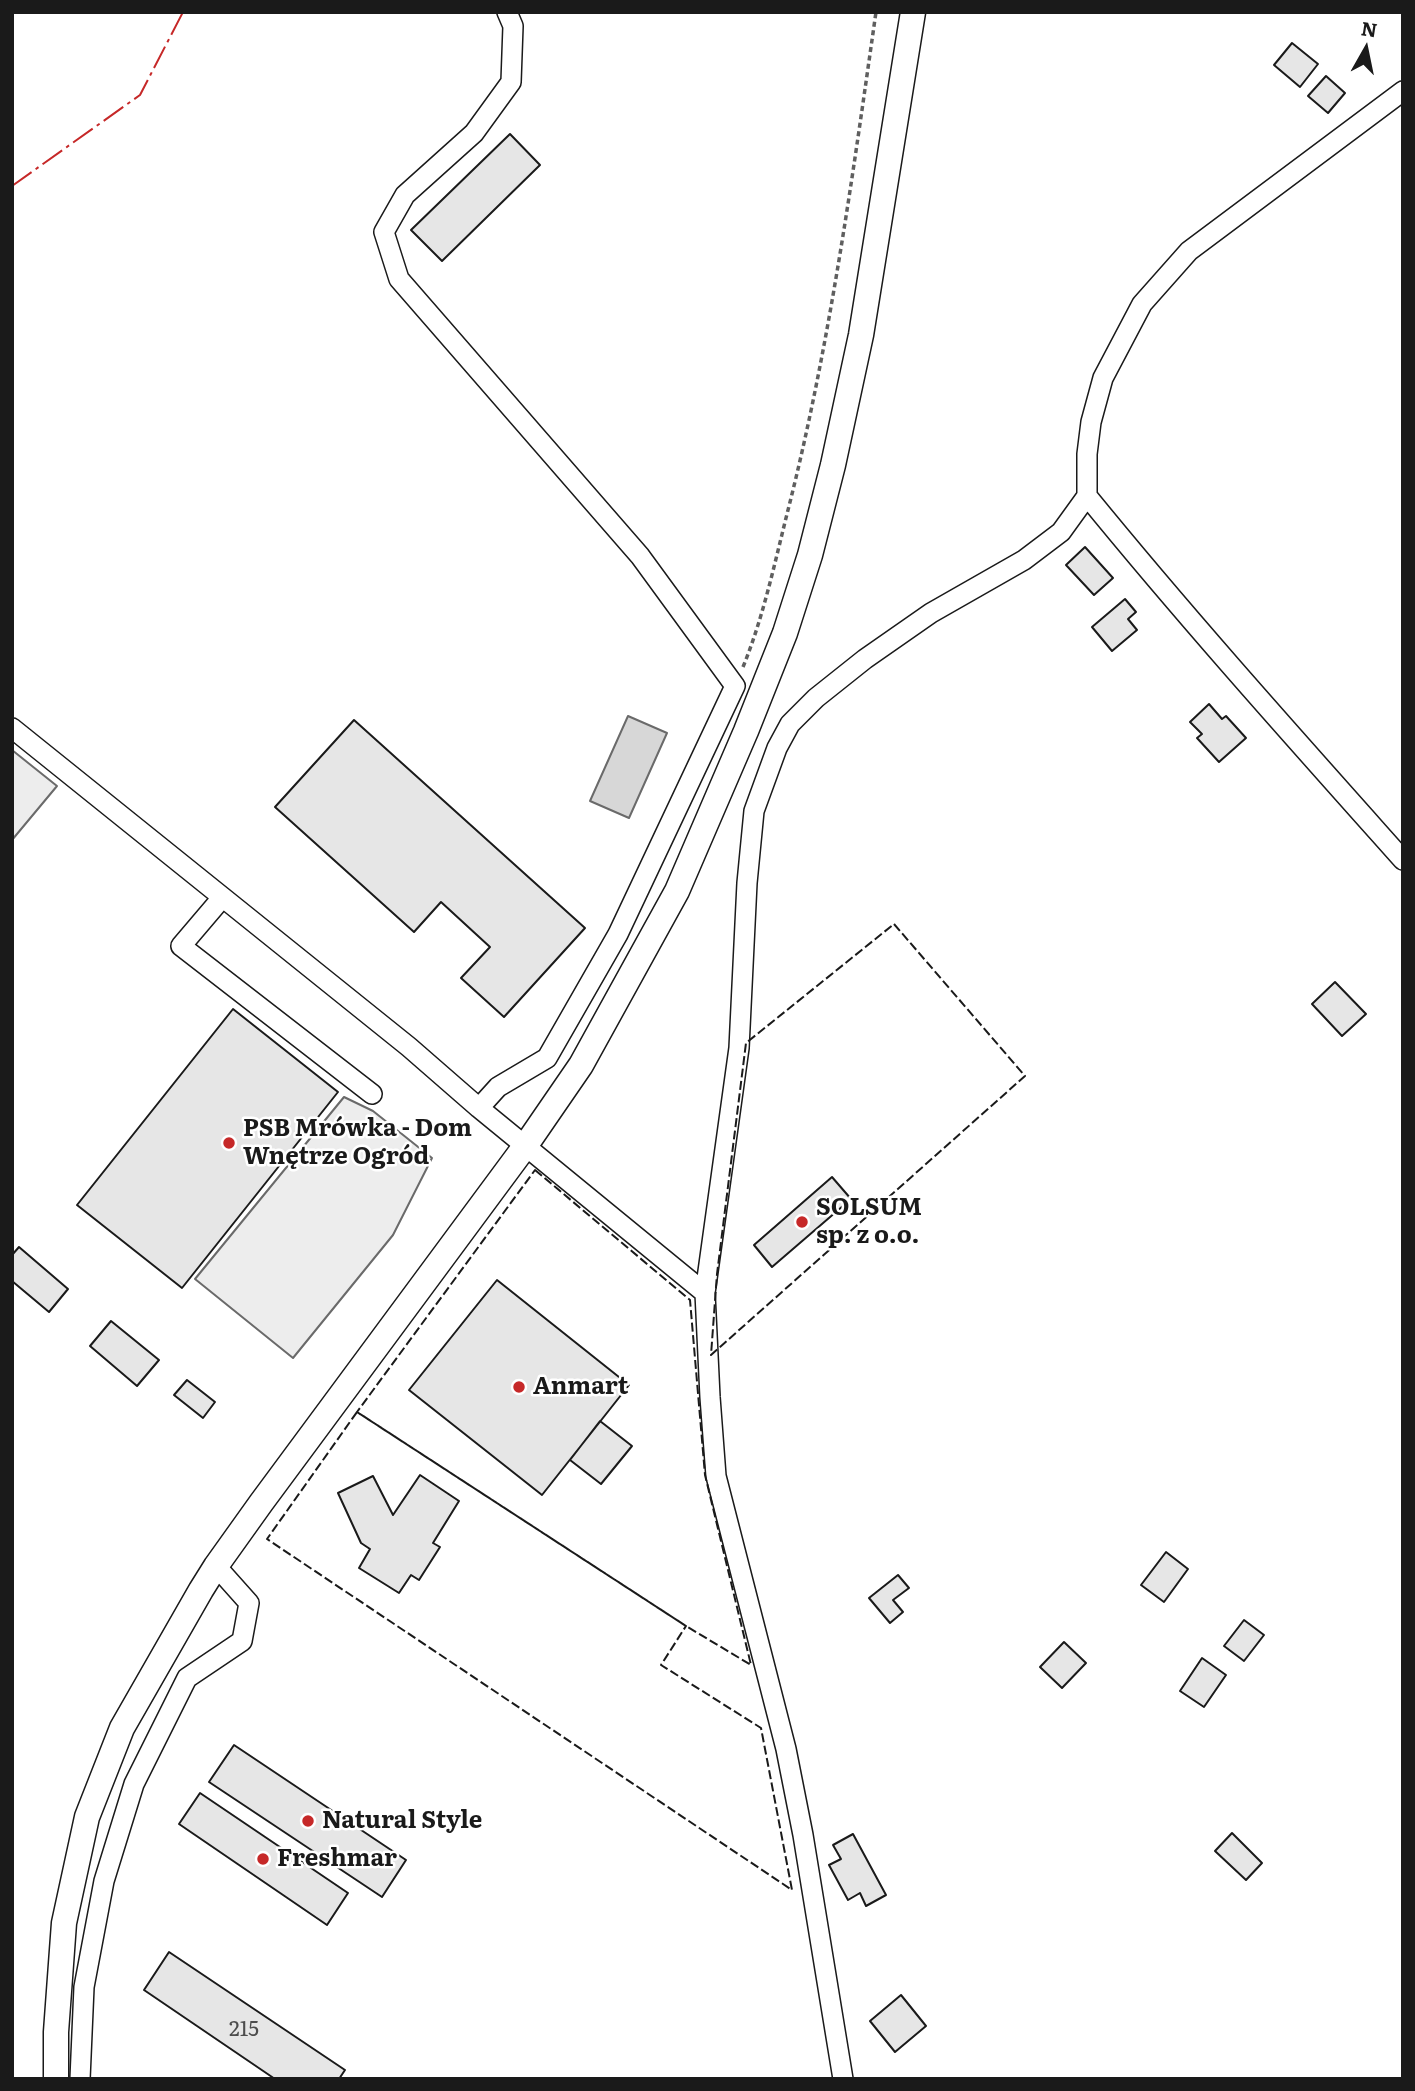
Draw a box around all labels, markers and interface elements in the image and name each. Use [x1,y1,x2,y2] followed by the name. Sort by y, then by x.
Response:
[1359,13,1379,43] text: N
[1331,14,1401,84] north arrow
[243,1115,472,1171] place label: PSB Mrówka - Dom Wnętrze Ogród
[221,1135,237,1151] marker: PSB Mrówka - Dom Wnętrze Ogród
[816,1194,922,1250] place label: SOLSUM sp. z o.o.
[794,1214,810,1230] marker: SOLSUM sp. z o.o.
[533,1373,628,1401] place label: Anmart
[511,1379,527,1395] marker: Anmart
[322,1807,482,1835] place label: Natural Style
[300,1813,316,1829] marker: Natural Style
[277,1845,397,1873] place label: Freshmar
[255,1851,271,1867] marker: Freshmar
[229,2017,259,2043] house number: 215

